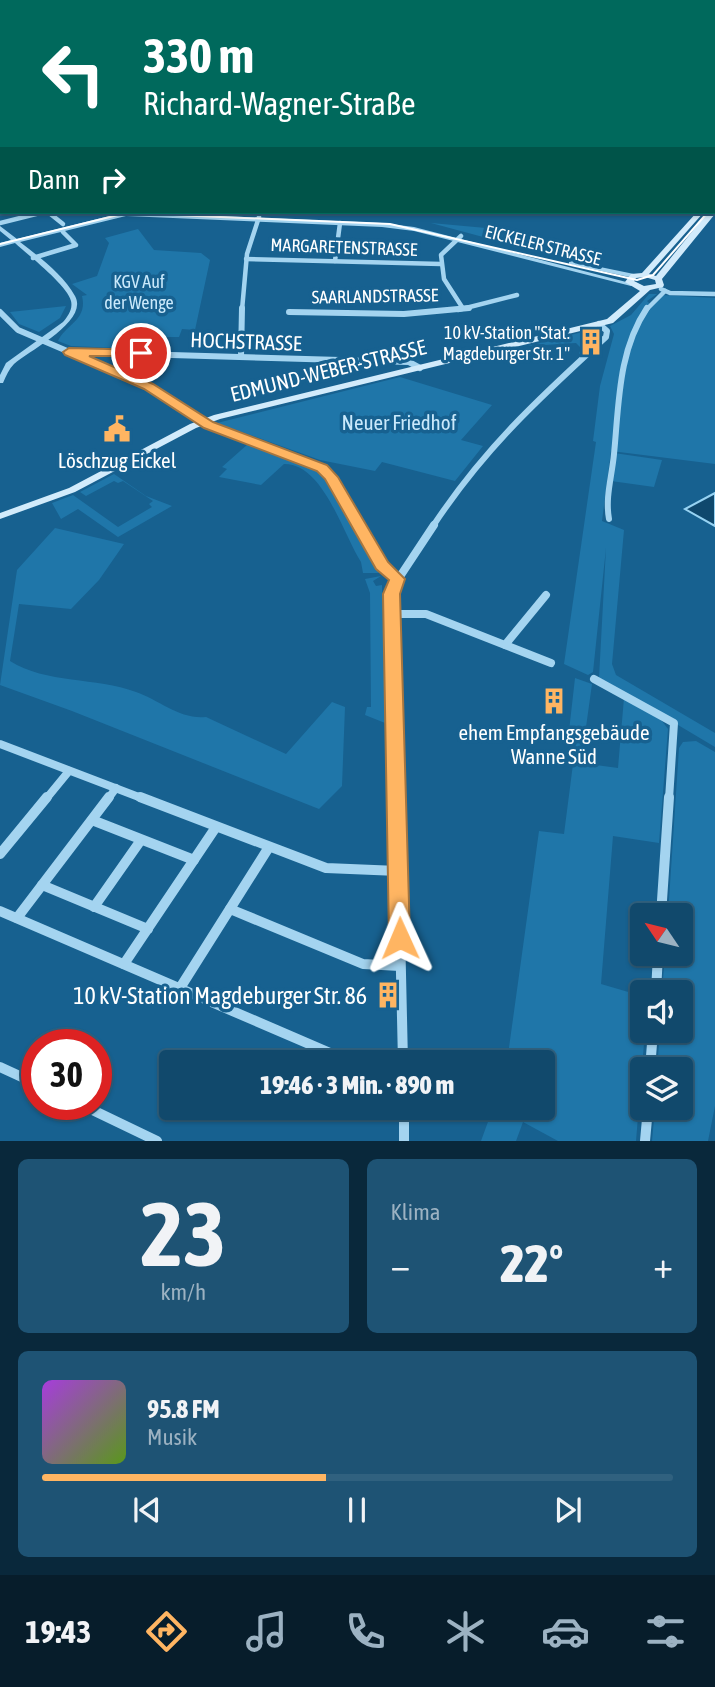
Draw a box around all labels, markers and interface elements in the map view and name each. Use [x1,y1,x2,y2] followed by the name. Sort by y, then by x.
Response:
[143,27,254,83] text: 330 m
[28,28,119,119] icon: left
[143,85,415,122] text: Richard-Wagner-Straße
[94,161,132,199] icon: right
[28,165,80,195] text: Dann
[483,220,604,270] street label: EICKELER STRASSE
[270,234,418,260] street label: MARGARETENSTRASSE
[104,271,174,313] park label: KGV Auf der Wenge
[311,284,439,308] street label: SAARLANDSTRASSE
[443,322,570,364] place label: 10 kV-Station "Stat. Magdeburger Str. 1"
[111,323,171,383] pin
[190,327,302,355] street label: HOCHSTRASSE
[576,327,606,357] building icon: 10 kV-Station "Stat. Magdeburger Str. 1"
[122,334,160,372] icon: arrive
[228,334,428,406] street label: EDMUND-WEBER-STRASSE
[342,410,457,434] park label: Neuer Friedhof
[102,414,132,444] public building icon: Löschzug Eickel
[58,448,177,472] place label: Löschzug Eickel
[539,686,569,716] building icon: ehem Empfangsgebäude Wanne Süd
[459,720,649,768] place label: ehem Empfangsgebäude Wanne Süd
[363,901,437,975] position arrow
[630,903,693,966] north arrow
[630,903,693,1120] map controls
[373,980,403,1010] building icon: 10 kV-Station Magdeburger Str. 86
[630,980,693,1043] button: sound
[73,982,367,1009] place label: 10 kV-Station Magdeburger Str. 86
[21,1029,112,1120] speed limit sign: 30
[630,1057,693,1120] button: layers
[260,1070,454,1100] text: 19:46 · 3 Min. · 890 m
[140,1181,226,1285] text: 23
[391,1199,440,1225] text: Klima
[500,1233,563,1293] text: 22°
[391,1243,410,1286] text: −
[653,1243,673,1286] text: +
[160,1279,206,1305] text: km/h
[147,1394,220,1424] text: 95.8 FM
[147,1424,197,1450] text: Musik
[128,1491,166,1529] icon: previous
[338,1491,376,1529] icon: pause
[549,1491,587,1529] icon: next
[142,1607,191,1656] icon: directions
[242,1607,291,1656] icon: music
[341,1607,390,1656] icon: phone
[441,1607,490,1656] icon: climate
[541,1607,590,1656] icon: car
[641,1607,690,1656] icon: filters
[25,1613,91,1650] text: 19:43

